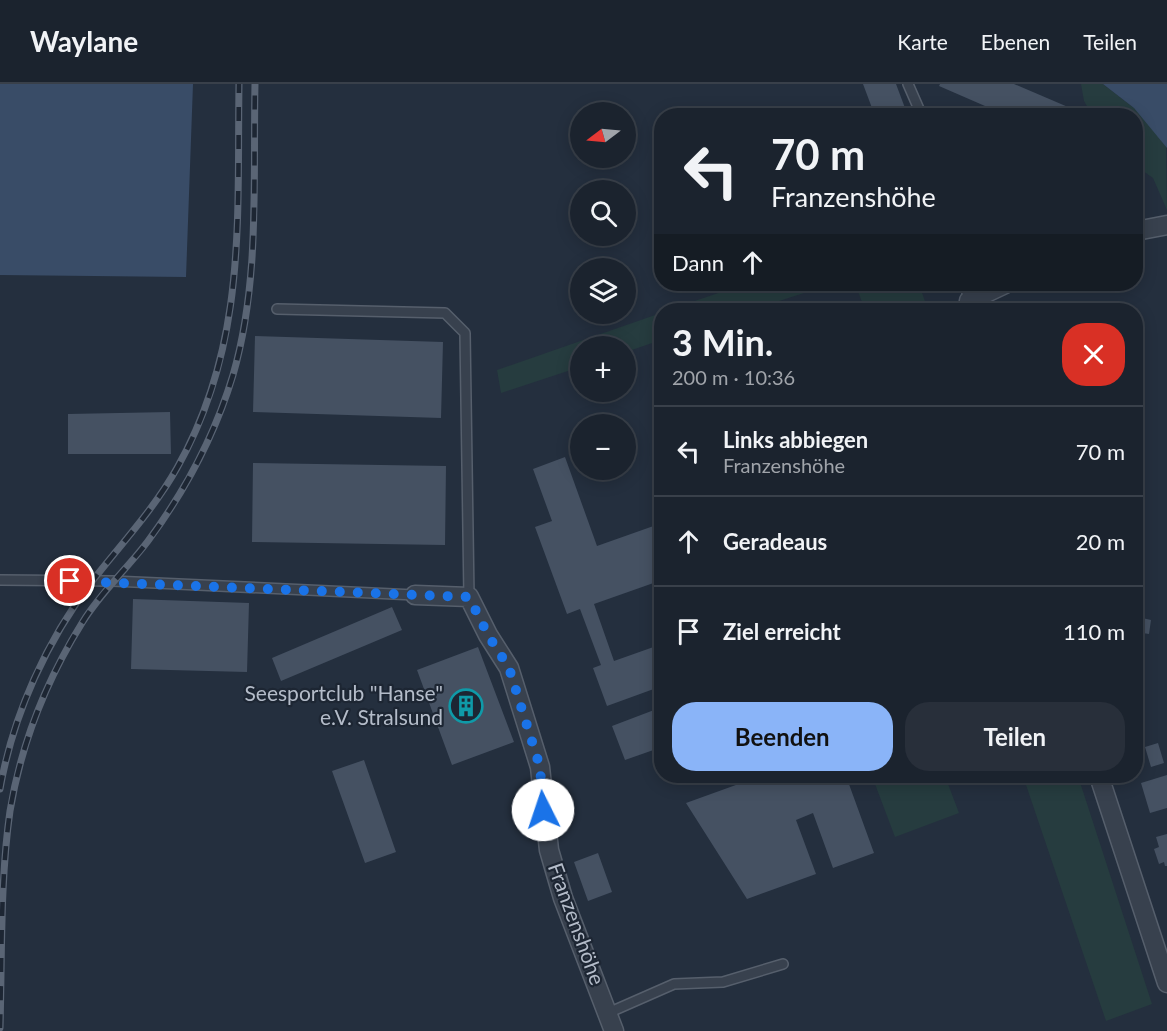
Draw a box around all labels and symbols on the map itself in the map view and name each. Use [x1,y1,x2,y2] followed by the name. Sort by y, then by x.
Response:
[570,102,636,168] north arrow
[44,555,95,606] pin
[245,680,443,729] place label: Seesportclub "Hanse" e.V. Stralsund
[448,688,484,724] building icon: Seesportclub "Hanse" e.V. Stralsund
[511,778,575,842] position arrow
[544,859,611,988] street label: Franzenshöhe

